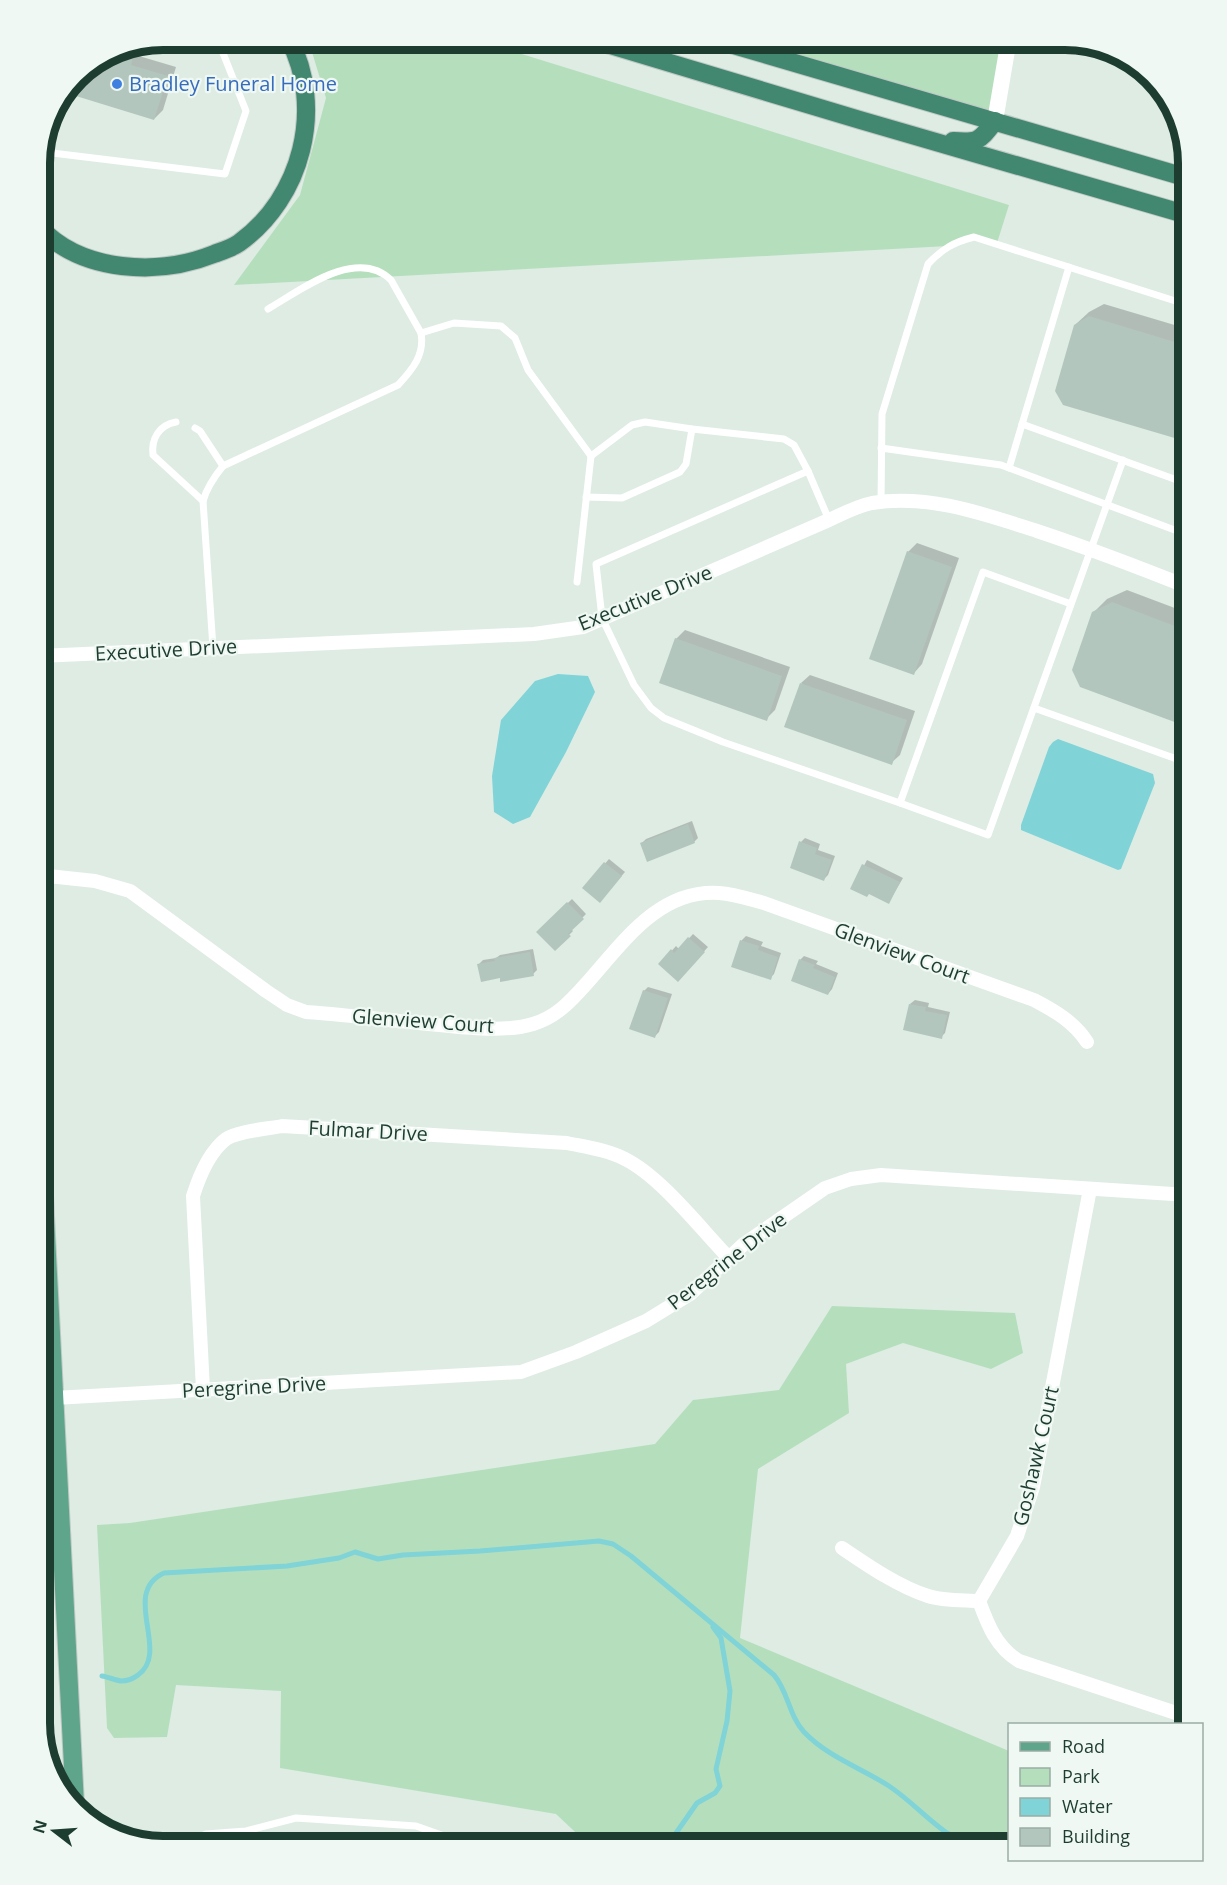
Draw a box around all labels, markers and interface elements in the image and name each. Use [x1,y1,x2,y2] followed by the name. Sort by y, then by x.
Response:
[129,70,337,97] place label: Bradley Funeral Home
[110,77,124,91] marker: Bradley Funeral Home
[574,558,716,637] street label: Executive Drive
[94,632,238,667] street label: Executive Drive
[831,916,974,990] street label: Glenview Court
[351,1002,495,1039] street label: Glenview Court
[308,1114,428,1147] street label: Fulmar Drive
[661,1206,792,1316] street label: Peregrine Drive
[181,1369,327,1404] street label: Peregrine Drive
[1006,1383,1065,1529] street label: Goshawk Court
[1008,1723,1203,1861] legend
[1062,1734,1105,1758] text: Road
[1062,1764,1100,1788] text: Park
[1062,1794,1113,1818] text: Water
[24,1801,84,1861] north arrow
[27,1817,52,1836] text: N
[1062,1824,1130,1848] text: Building

